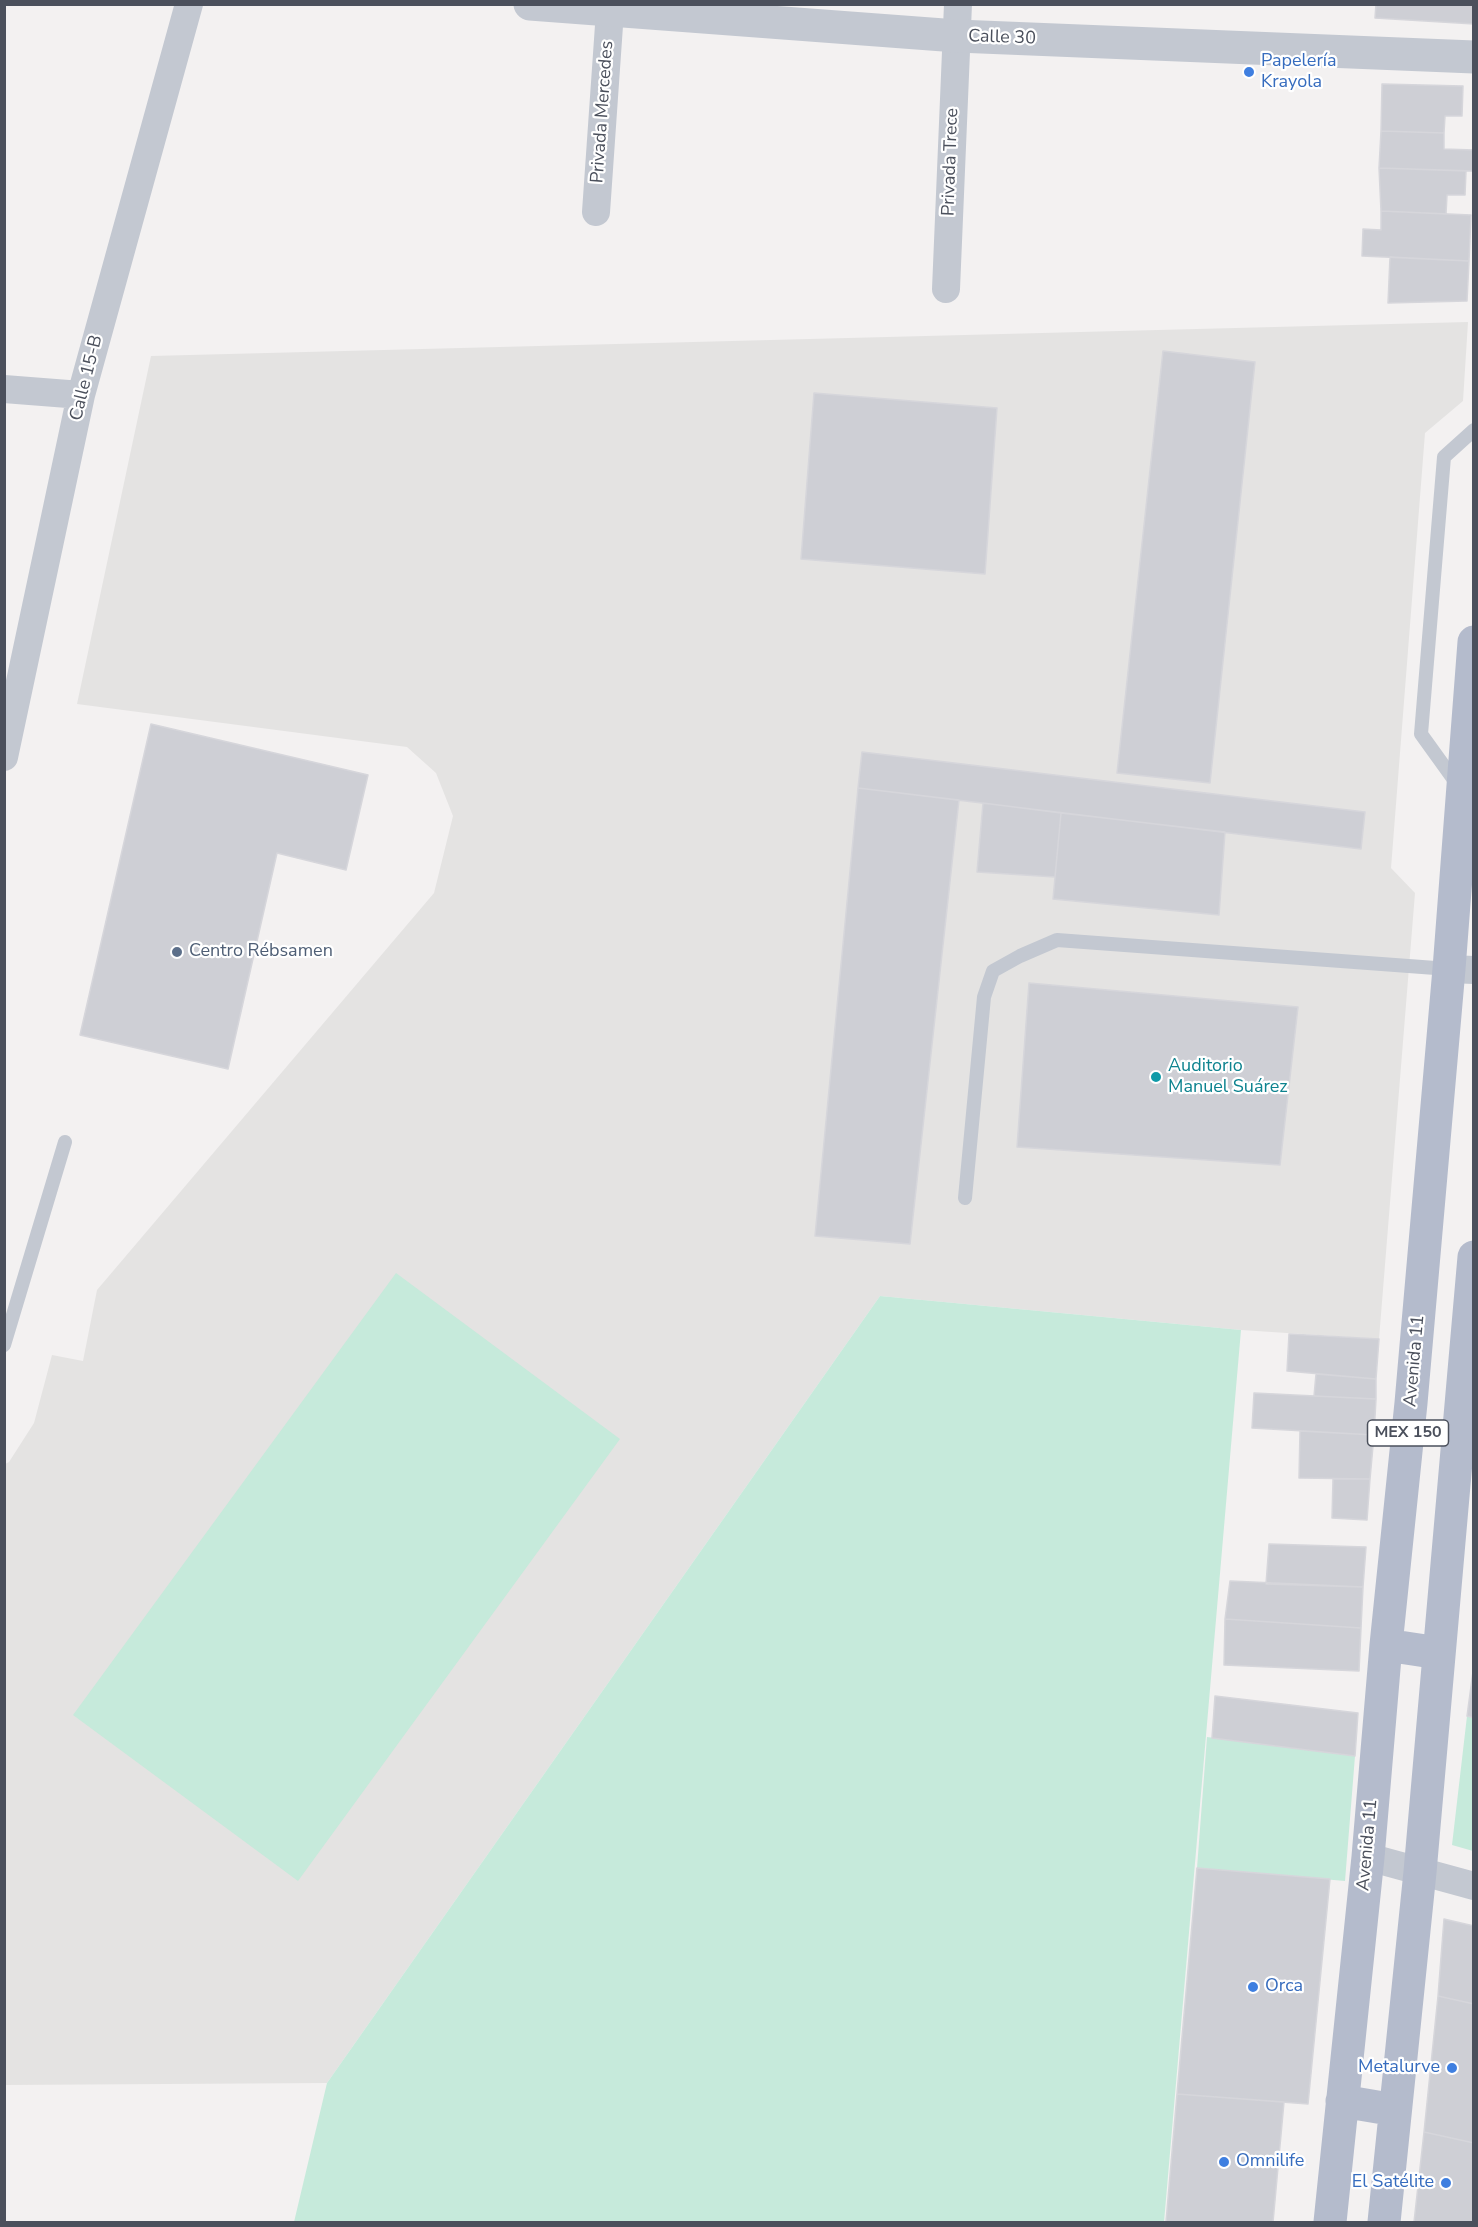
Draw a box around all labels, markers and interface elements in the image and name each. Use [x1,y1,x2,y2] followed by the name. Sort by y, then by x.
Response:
[968,26,1036,50] street label: Calle 30
[587,40,619,184] street label: Privada Mercedes
[1261,51,1337,94] place label: Papelería Krayola
[1242,65,1256,79] marker: Papelería Krayola
[938,108,964,216] street label: Privada Trece
[66,333,108,423] street label: Calle 15-B
[189,941,333,963] place label: Centro Rébsamen
[170,945,184,959] marker: Centro Rébsamen
[1168,1056,1288,1098] place label: Auditorio Manuel Suárez
[1149,1070,1163,1084] marker: Auditorio Manuel Suárez
[1400,1314,1430,1408] street label: Avenida 11
[1368,1420,1448,1446] road number: MEX 150
[1353,1798,1383,1892] street label: Avenida 11
[1265,1976,1303,1998] place label: Orca
[1246,1980,1260,1994] marker: Orca
[1358,2057,1440,2079] place label: Metalurve
[1445,2061,1459,2075] marker: Metalurve
[1236,2151,1304,2173] place label: Omnilife
[1217,2155,1231,2169] marker: Omnilife
[1352,2172,1434,2194] place label: El Satélite
[1439,2176,1453,2190] marker: El Satélite

